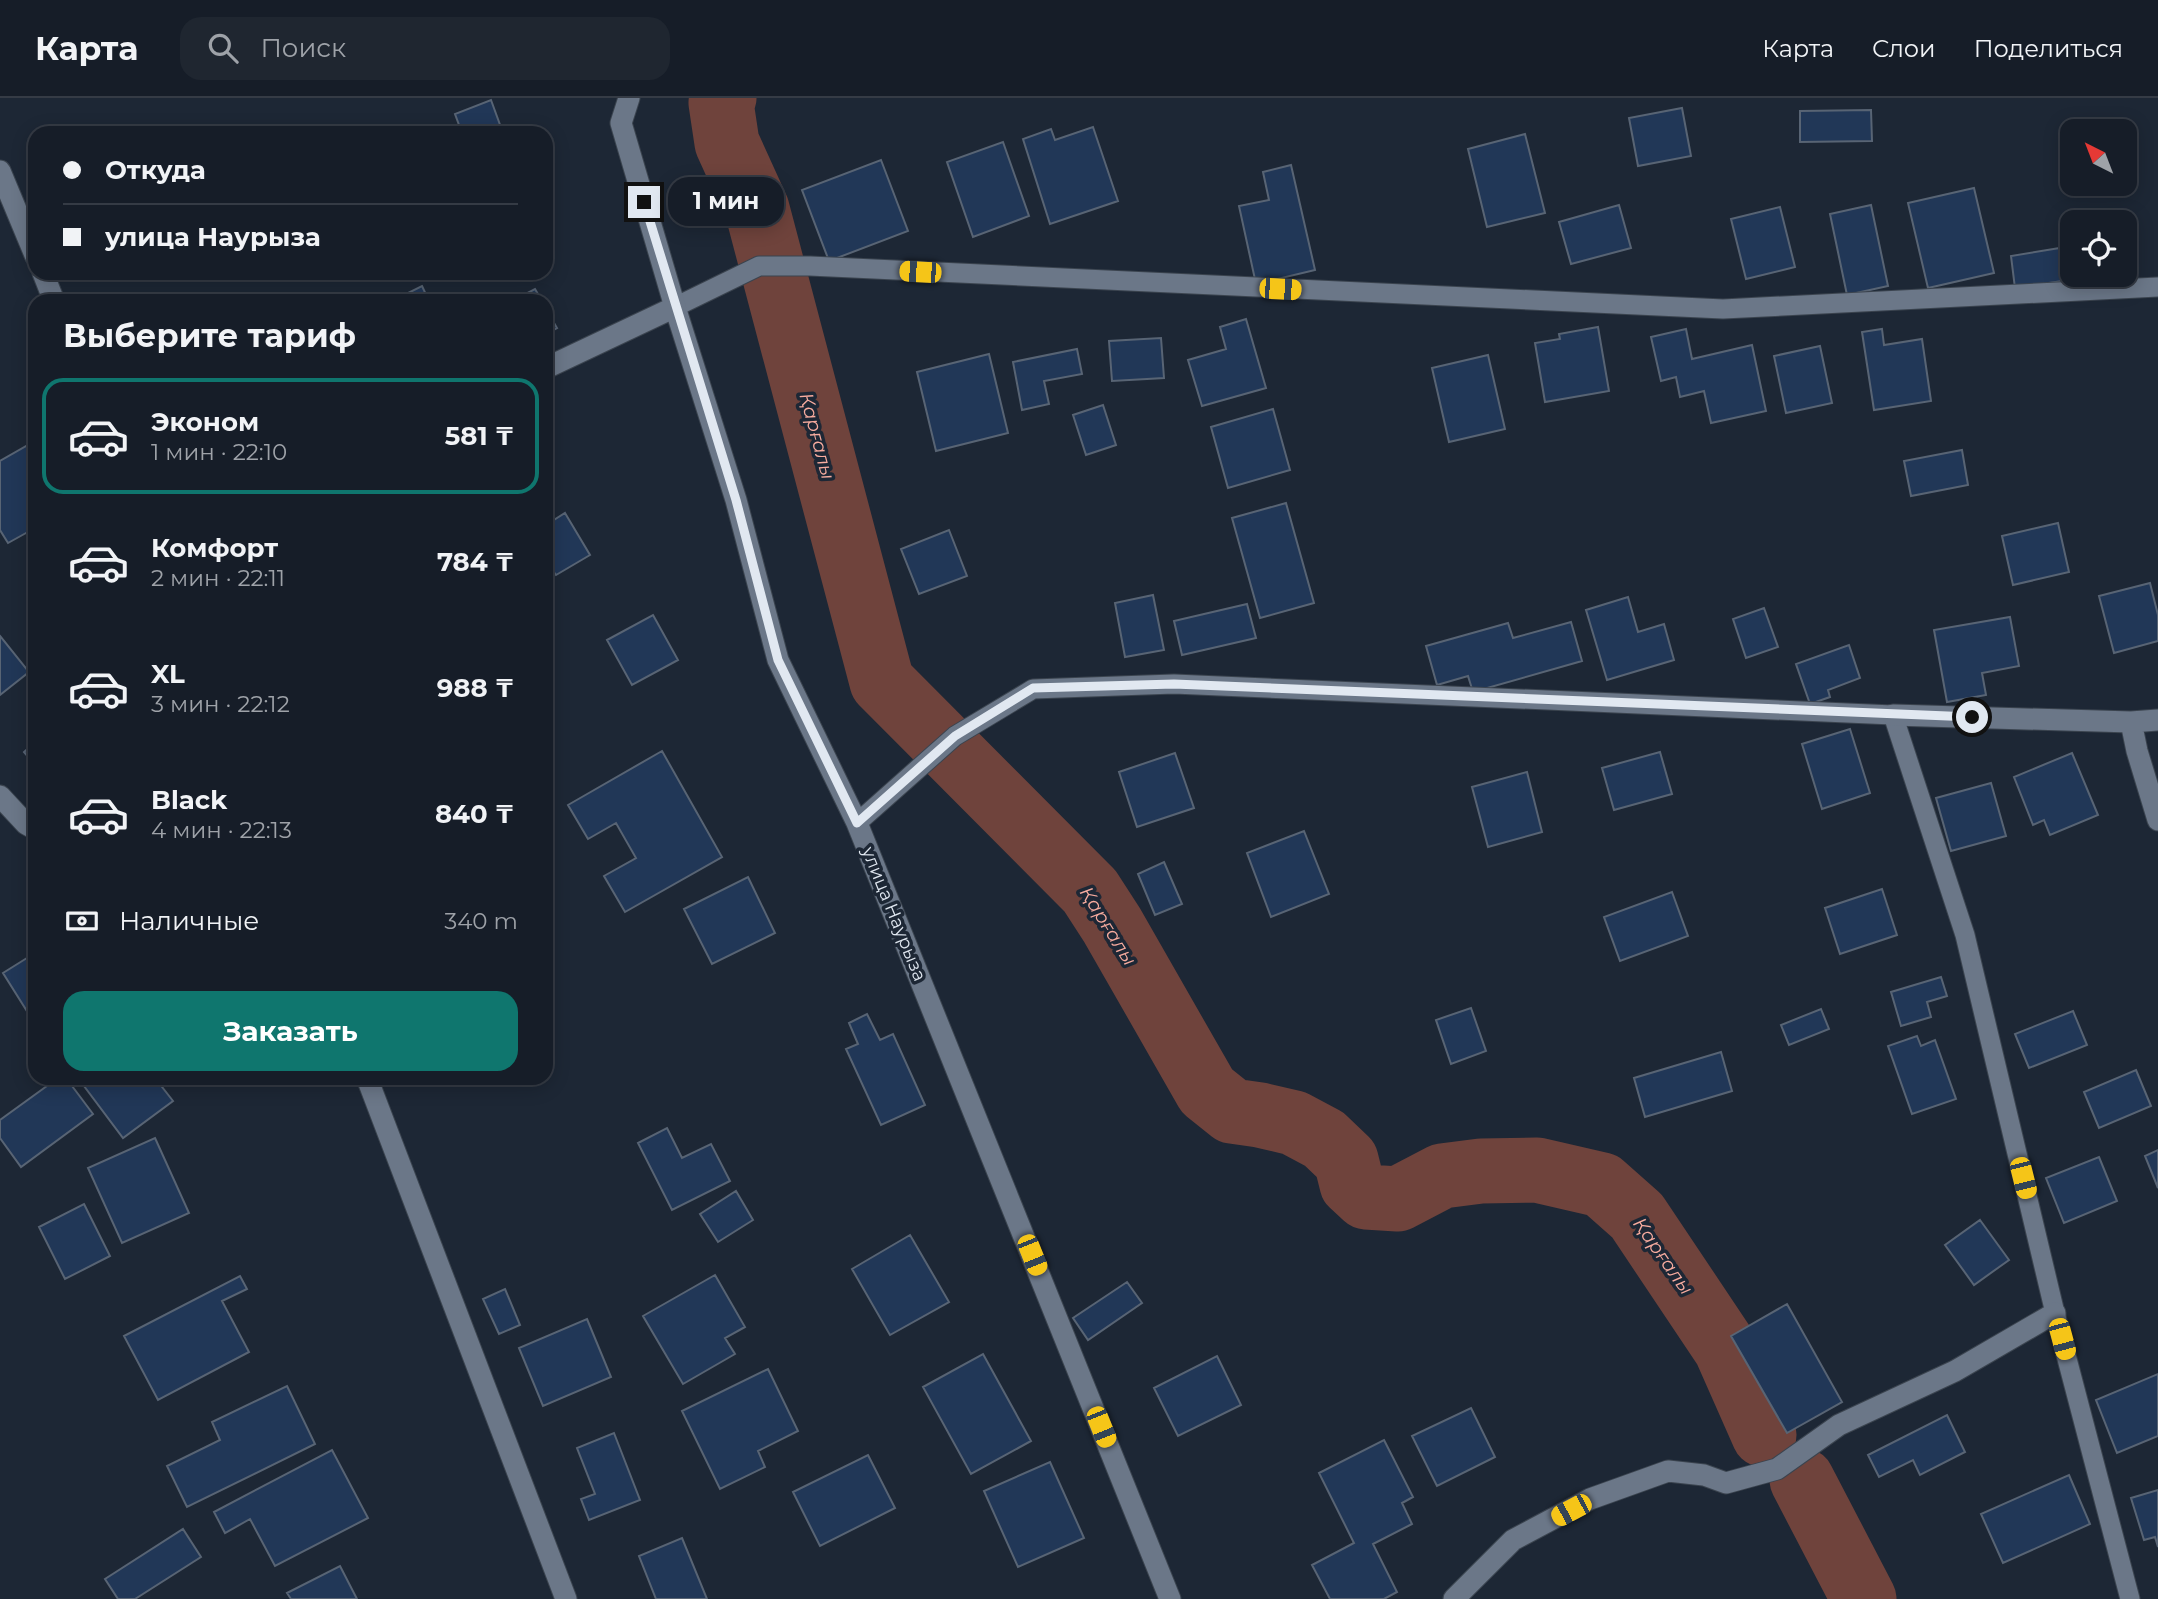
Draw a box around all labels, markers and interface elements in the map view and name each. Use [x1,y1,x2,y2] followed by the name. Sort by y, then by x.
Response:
[180,17,670,80] search box
[35,28,138,68] text: Карта
[204,29,242,67] icon: search
[260,32,346,64] text: Поиск
[1762,34,1834,63] text: Карта
[1872,34,1936,63] text: Слои
[1974,34,2123,63] text: Поделиться
[2060,119,2137,196] north arrow
[2060,119,2137,287] map controls
[105,154,206,186] text: Откуда
[668,178,784,226] callout: 1 мин
[628,186,660,218] route end
[693,187,759,215] text: 1 мин
[2060,210,2137,287] button: locate
[105,221,321,253] text: улица Наурыза
[899,260,942,284] car
[1259,277,1302,301] car
[63,316,356,355] text: Выберите тариф
[794,390,840,482] water label: Қарғалы
[67,405,130,468] icon: car
[151,406,259,438] text: Эконом
[445,420,514,452] text: 581 ₸
[151,438,287,466] text: 1 мин · 22:10
[67,531,130,594] icon: car
[151,532,278,564] text: Комфорт
[437,546,514,578] text: 784 ₸
[151,564,285,592] text: 2 мин · 22:11
[67,657,130,720] icon: car
[151,658,185,690] text: XL
[437,672,514,704] text: 988 ₸
[151,690,290,718] text: 3 мин · 22:12
[1956,701,1988,733] route start
[67,783,130,846] icon: car
[151,784,227,816] text: Black
[435,798,514,830] text: 840 ₸
[151,816,292,844] text: 4 мин · 22:13
[857,843,931,984] street label: улица Наурыза
[1075,882,1141,970] water label: Қарғалы
[63,902,101,940] icon: cash
[119,905,259,937] text: Наличные
[444,907,518,935] text: 340 m
[63,991,518,1071] button: Заказать
[2008,1155,2039,1201] car
[1628,1213,1698,1299] water label: Қарғалы
[1015,1232,1050,1278] car
[2047,1316,2078,1362] car
[1084,1404,1119,1450] car
[1548,1491,1595,1529] car

